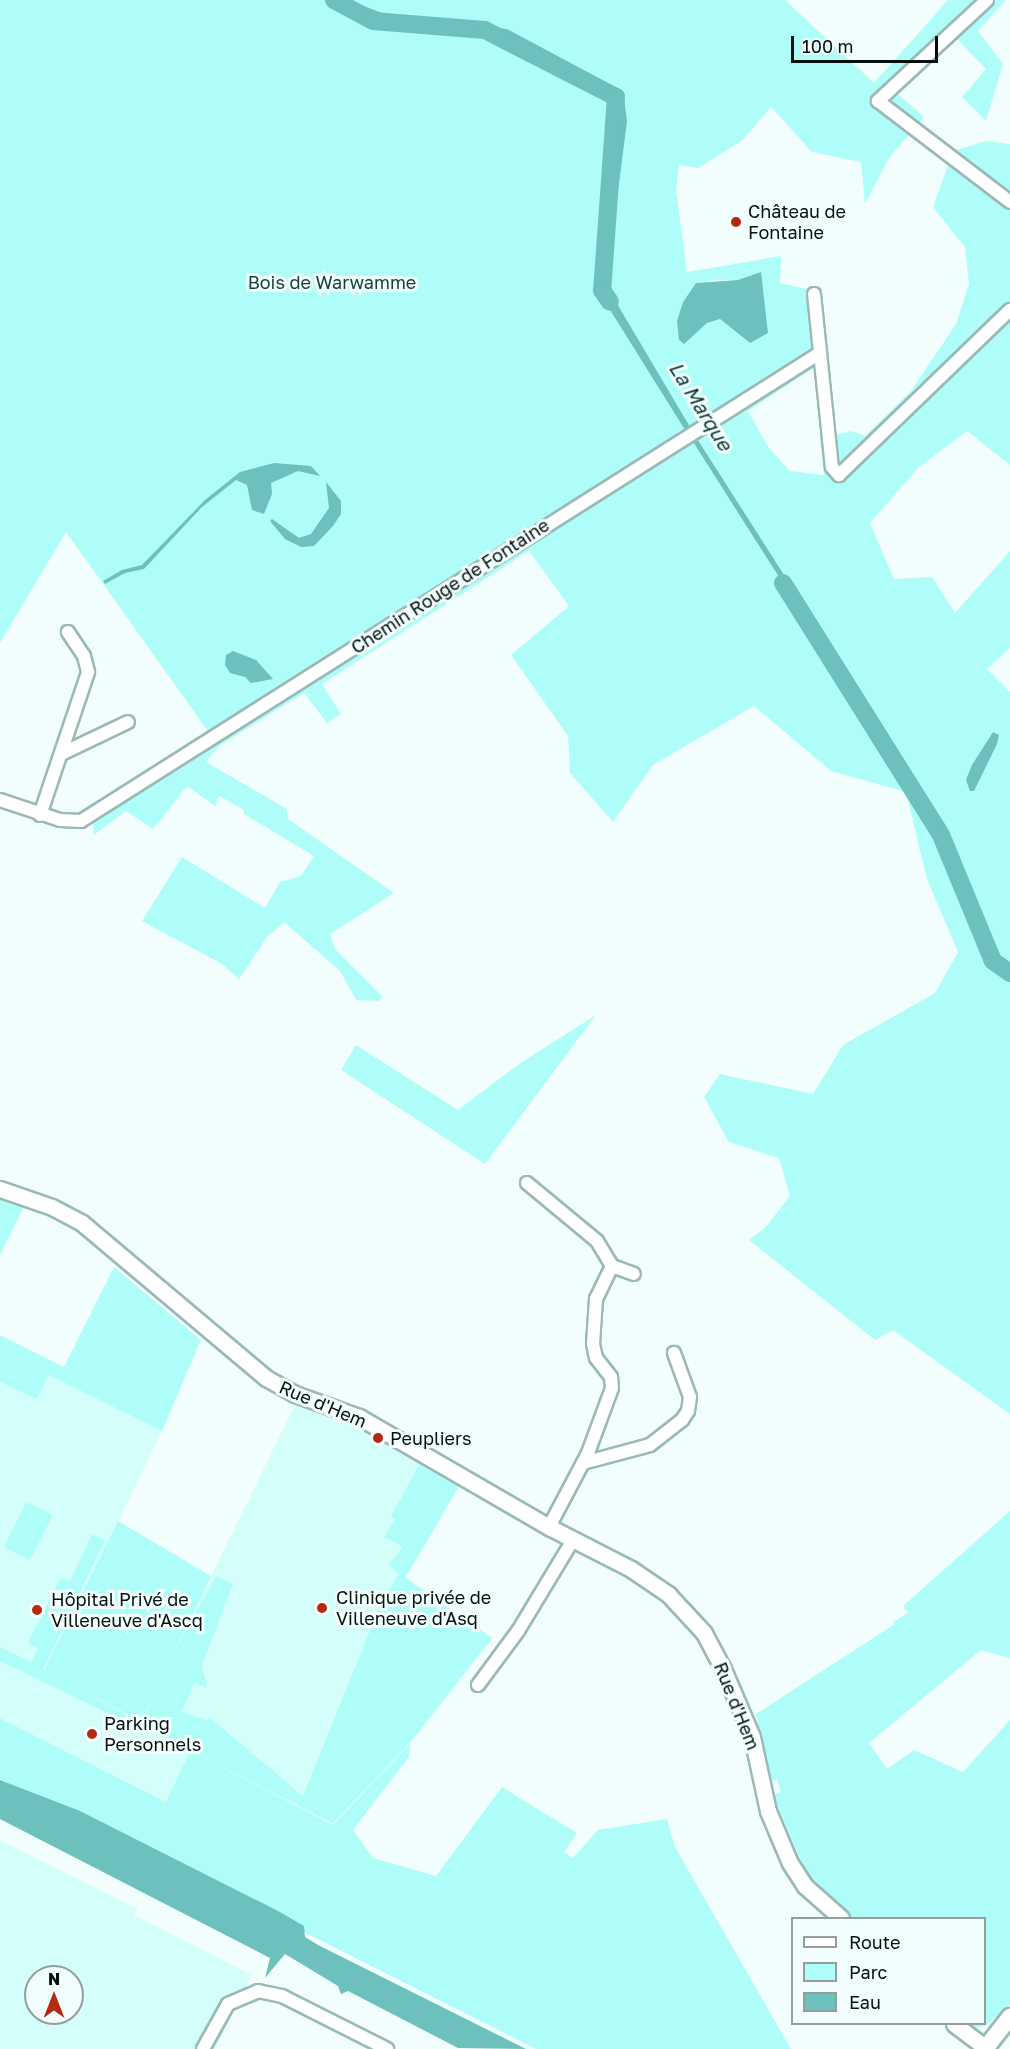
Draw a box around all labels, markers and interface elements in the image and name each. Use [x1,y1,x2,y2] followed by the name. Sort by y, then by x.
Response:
[794,24,941,62] scale bar
[802,35,853,57] text: 100 m
[748,201,846,244] place label: Château de Fontaine
[729,215,743,229] marker: Château de Fontaine
[248,271,416,293] park label: Bois de Warwamme
[664,357,738,455] water label: La Marque
[347,514,553,658] street label: Chemin Rouge de Fontaine
[276,1376,370,1432] street label: Rue d'Hem
[390,1427,472,1449] place label: Peupliers
[371,1431,385,1445] marker: Peupliers
[336,1587,491,1630] place label: Clinique privée de Villeneuve d'Asq
[51,1589,203,1632] place label: Hôpital Privé de Villeneuve d'Ascq
[313,1599,331,1617] marker: Clinique privée de Villeneuve d'Asq
[28,1601,46,1619] marker: Hôpital Privé de Villeneuve d'Ascq
[710,1659,764,1753] street label: Rue d'Hem
[104,1713,201,1756] place label: Parking Personnels
[85,1727,99,1741] marker: Parking Personnels
[791,1917,986,2025] legend
[849,1931,900,1953] text: Route
[849,1961,887,1983] text: Parc
[24,1965,84,2025] north arrow
[48,1969,60,1989] text: N
[849,1991,881,2013] text: Eau

